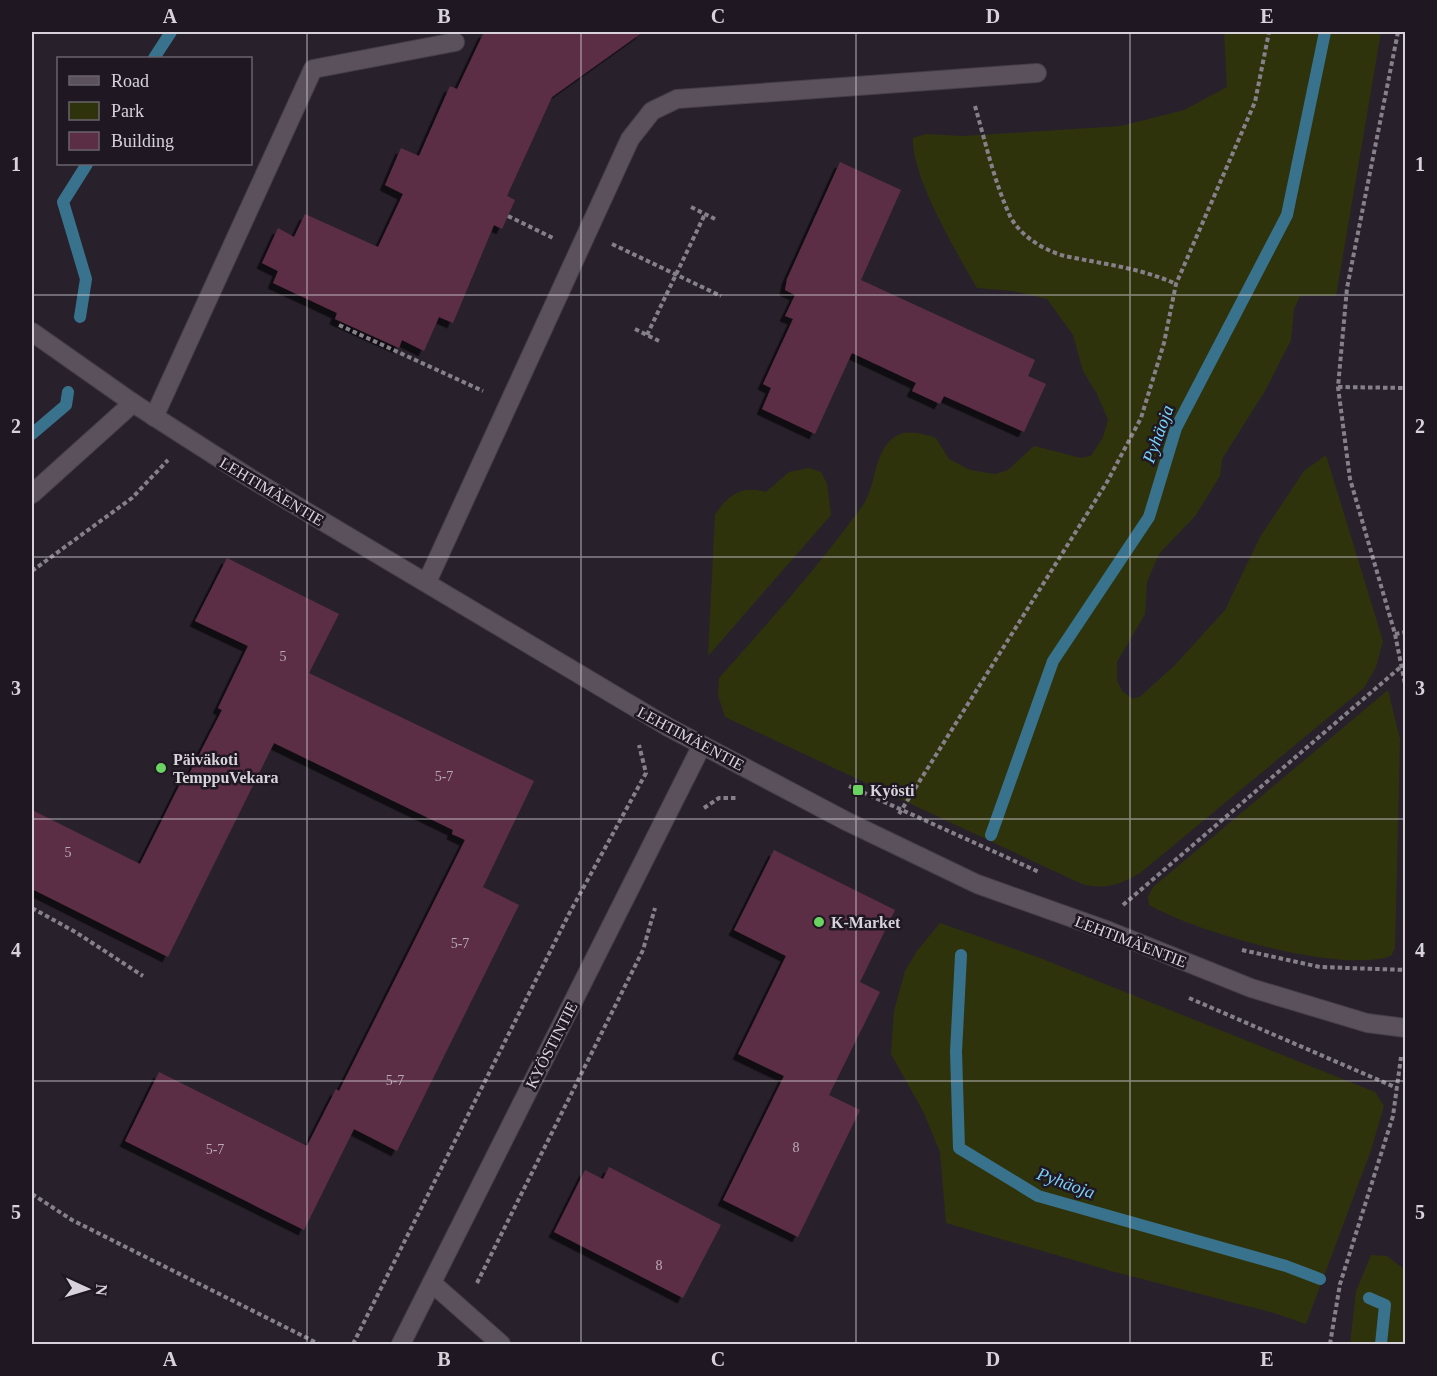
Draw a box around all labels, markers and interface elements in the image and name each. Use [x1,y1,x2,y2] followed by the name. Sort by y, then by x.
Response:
[163,5,178,27] text: A
[437,5,451,27] text: B
[711,5,725,27] text: C
[986,5,1000,27] text: D
[1260,5,1274,27] text: E
[57,57,252,165] legend
[111,71,149,91] text: Road
[111,101,144,121] text: Park
[111,131,174,151] text: Building
[11,153,21,175] text: 1
[1415,153,1425,175] text: 1
[1138,402,1178,467] water label: Pyhäoja
[11,415,21,437] text: 2
[1415,415,1425,437] text: 2
[217,454,327,529] street label: LEHTIMÄENTIE
[280,649,287,664] house number: 5
[11,677,21,699] text: 3
[1415,677,1425,699] text: 3
[635,703,747,774] street label: LEHTIMÄENTIE
[173,751,279,787] place label: Päiväkoti TemppuVekara
[154,761,168,775] marker: Päiväkoti TemppuVekara
[435,769,453,784] house number: 5-7
[870,782,915,800] place label: Kyösti
[851,783,865,797] marker: Kyösti
[65,845,72,860] house number: 5
[1073,912,1189,971] street label: LEHTIMÄENTIE
[831,914,901,931] place label: K-Market
[812,915,826,929] marker: K-Market
[451,936,469,951] house number: 5-7
[11,939,21,961] text: 4
[1415,939,1425,961] text: 4
[522,999,581,1091] street label: KYÖSTINTIE
[386,1073,404,1088] house number: 5-7
[793,1140,800,1155] house number: 8
[206,1142,224,1157] house number: 5-7
[1033,1163,1098,1203] water label: Pyhäoja
[11,1201,21,1223] text: 5
[1415,1201,1425,1223] text: 5
[656,1258,663,1273] house number: 8
[57,1259,117,1319] north arrow
[93,1284,110,1297] text: N
[163,1348,178,1370] text: A
[437,1348,451,1370] text: B
[711,1348,725,1370] text: C
[986,1348,1000,1370] text: D
[1260,1348,1274,1370] text: E

